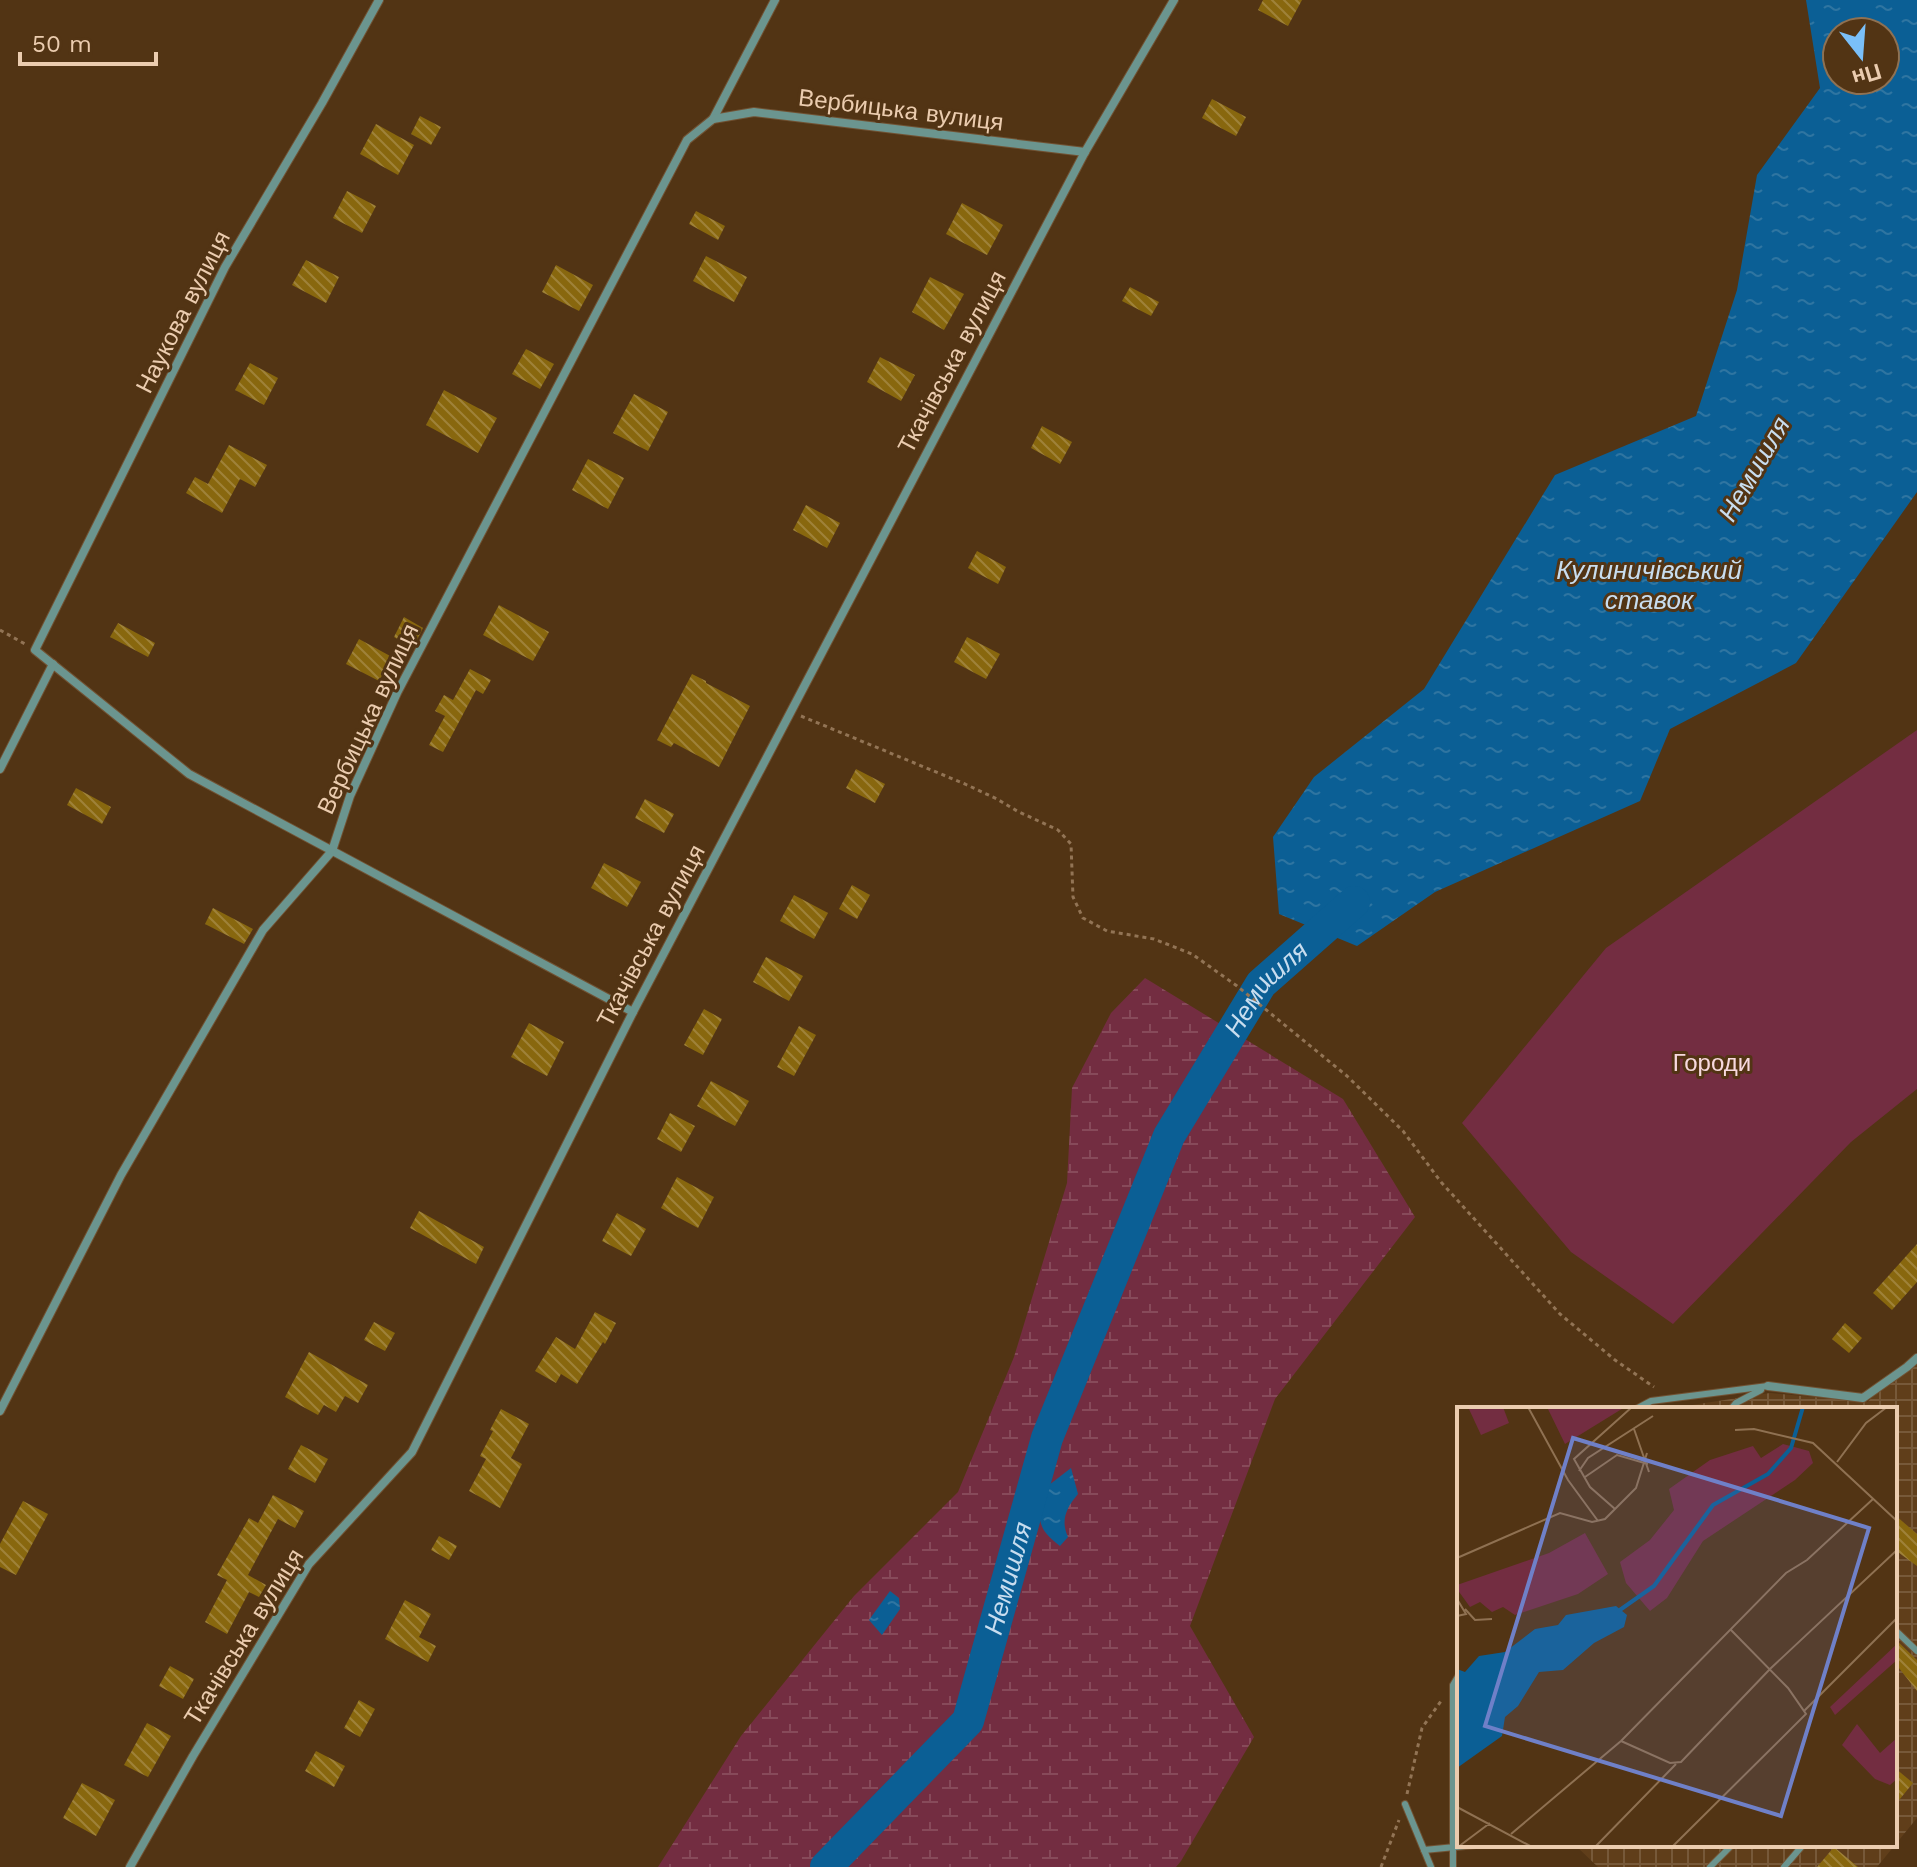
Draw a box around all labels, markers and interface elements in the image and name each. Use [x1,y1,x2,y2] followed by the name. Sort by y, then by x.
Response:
[20,16,156,66] scale bar
[1821,16,1901,96] north arrow
[32,30,92,58] text: 50 m
[1849,58,1884,91] text: Пн
[797,84,1005,136] street label: Вербицька вулиця
[130,226,236,398] street label: Наукова вулиця
[892,266,1012,458] street label: Ткачівська вулиця
[1712,411,1796,526] water label: Немишля
[1556,555,1742,615] water label: Кулиничівський ставок
[312,619,424,819] street label: Вербицька вулиця
[591,840,711,1032] street label: Ткачівська вулиця
[1218,935,1314,1042] water label: Немишля
[1673,1049,1751,1077] park label: Городи
[1457,1407,1897,1847] inset map
[978,1518,1038,1638] water label: Немишля
[178,1544,310,1730] street label: Ткачівська вулиця

